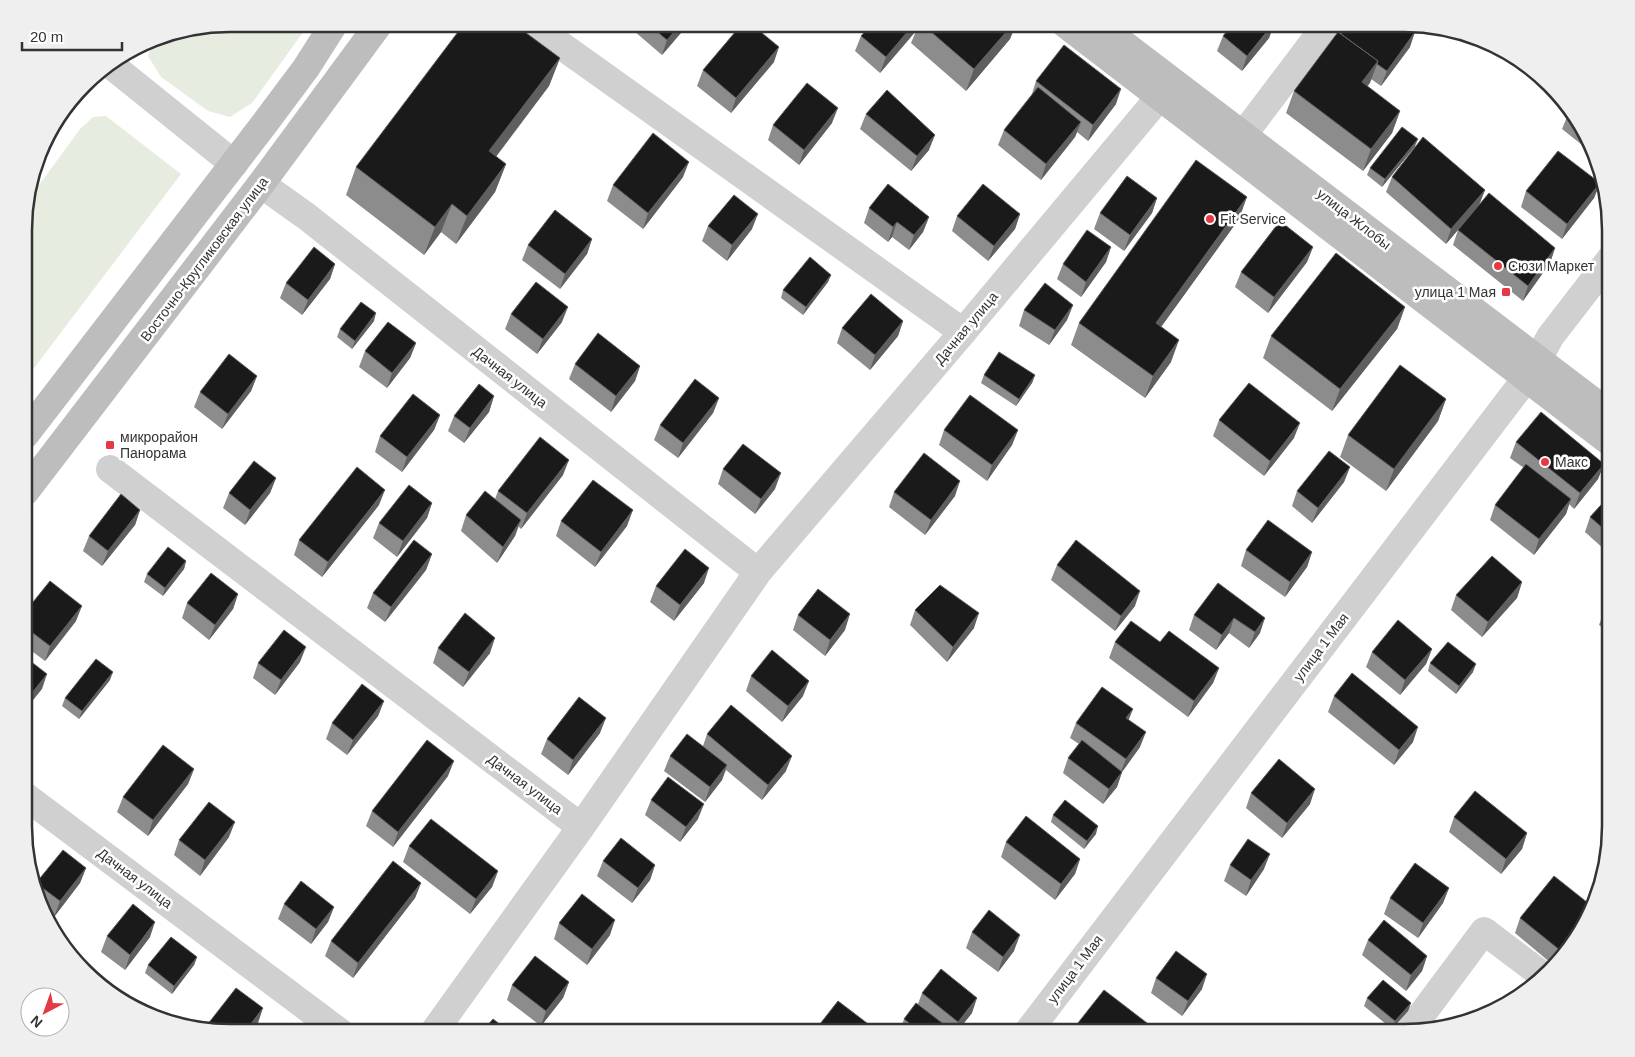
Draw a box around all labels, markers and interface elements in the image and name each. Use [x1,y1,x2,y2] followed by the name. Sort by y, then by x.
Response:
[22,20,122,52] scale bar
[30,28,63,45] text: 20 m
[137,174,271,344] street label: Восточно-Кругликовская улица
[1314,185,1394,253] street label: улица Жлобы
[1220,211,1286,227] place label: Fit Service
[1204,213,1216,225] marker: Fit Service
[1508,258,1595,274] place label: Сюзи Маркет
[1492,260,1504,272] marker: Сюзи Маркет
[1415,284,1496,300] place label: улица 1 Мая
[1500,286,1512,298] marker: улица 1 Мая
[931,288,1001,368] street label: Дачная улица
[470,343,550,411] street label: Дачная улица
[120,429,198,461] place label: микрорайон Панорама
[104,439,116,451] marker: микрорайон Панорама
[1555,454,1588,470] place label: Макс
[1539,456,1551,468] marker: Макс
[1290,610,1352,684] street label: улица 1 Мая
[484,751,566,818] street label: Дачная улица
[94,845,176,912] street label: Дачная улица
[1044,932,1106,1006] street label: улица 1 Мая
[20,987,70,1037] north arrow
[27,1012,46,1031] text: N

